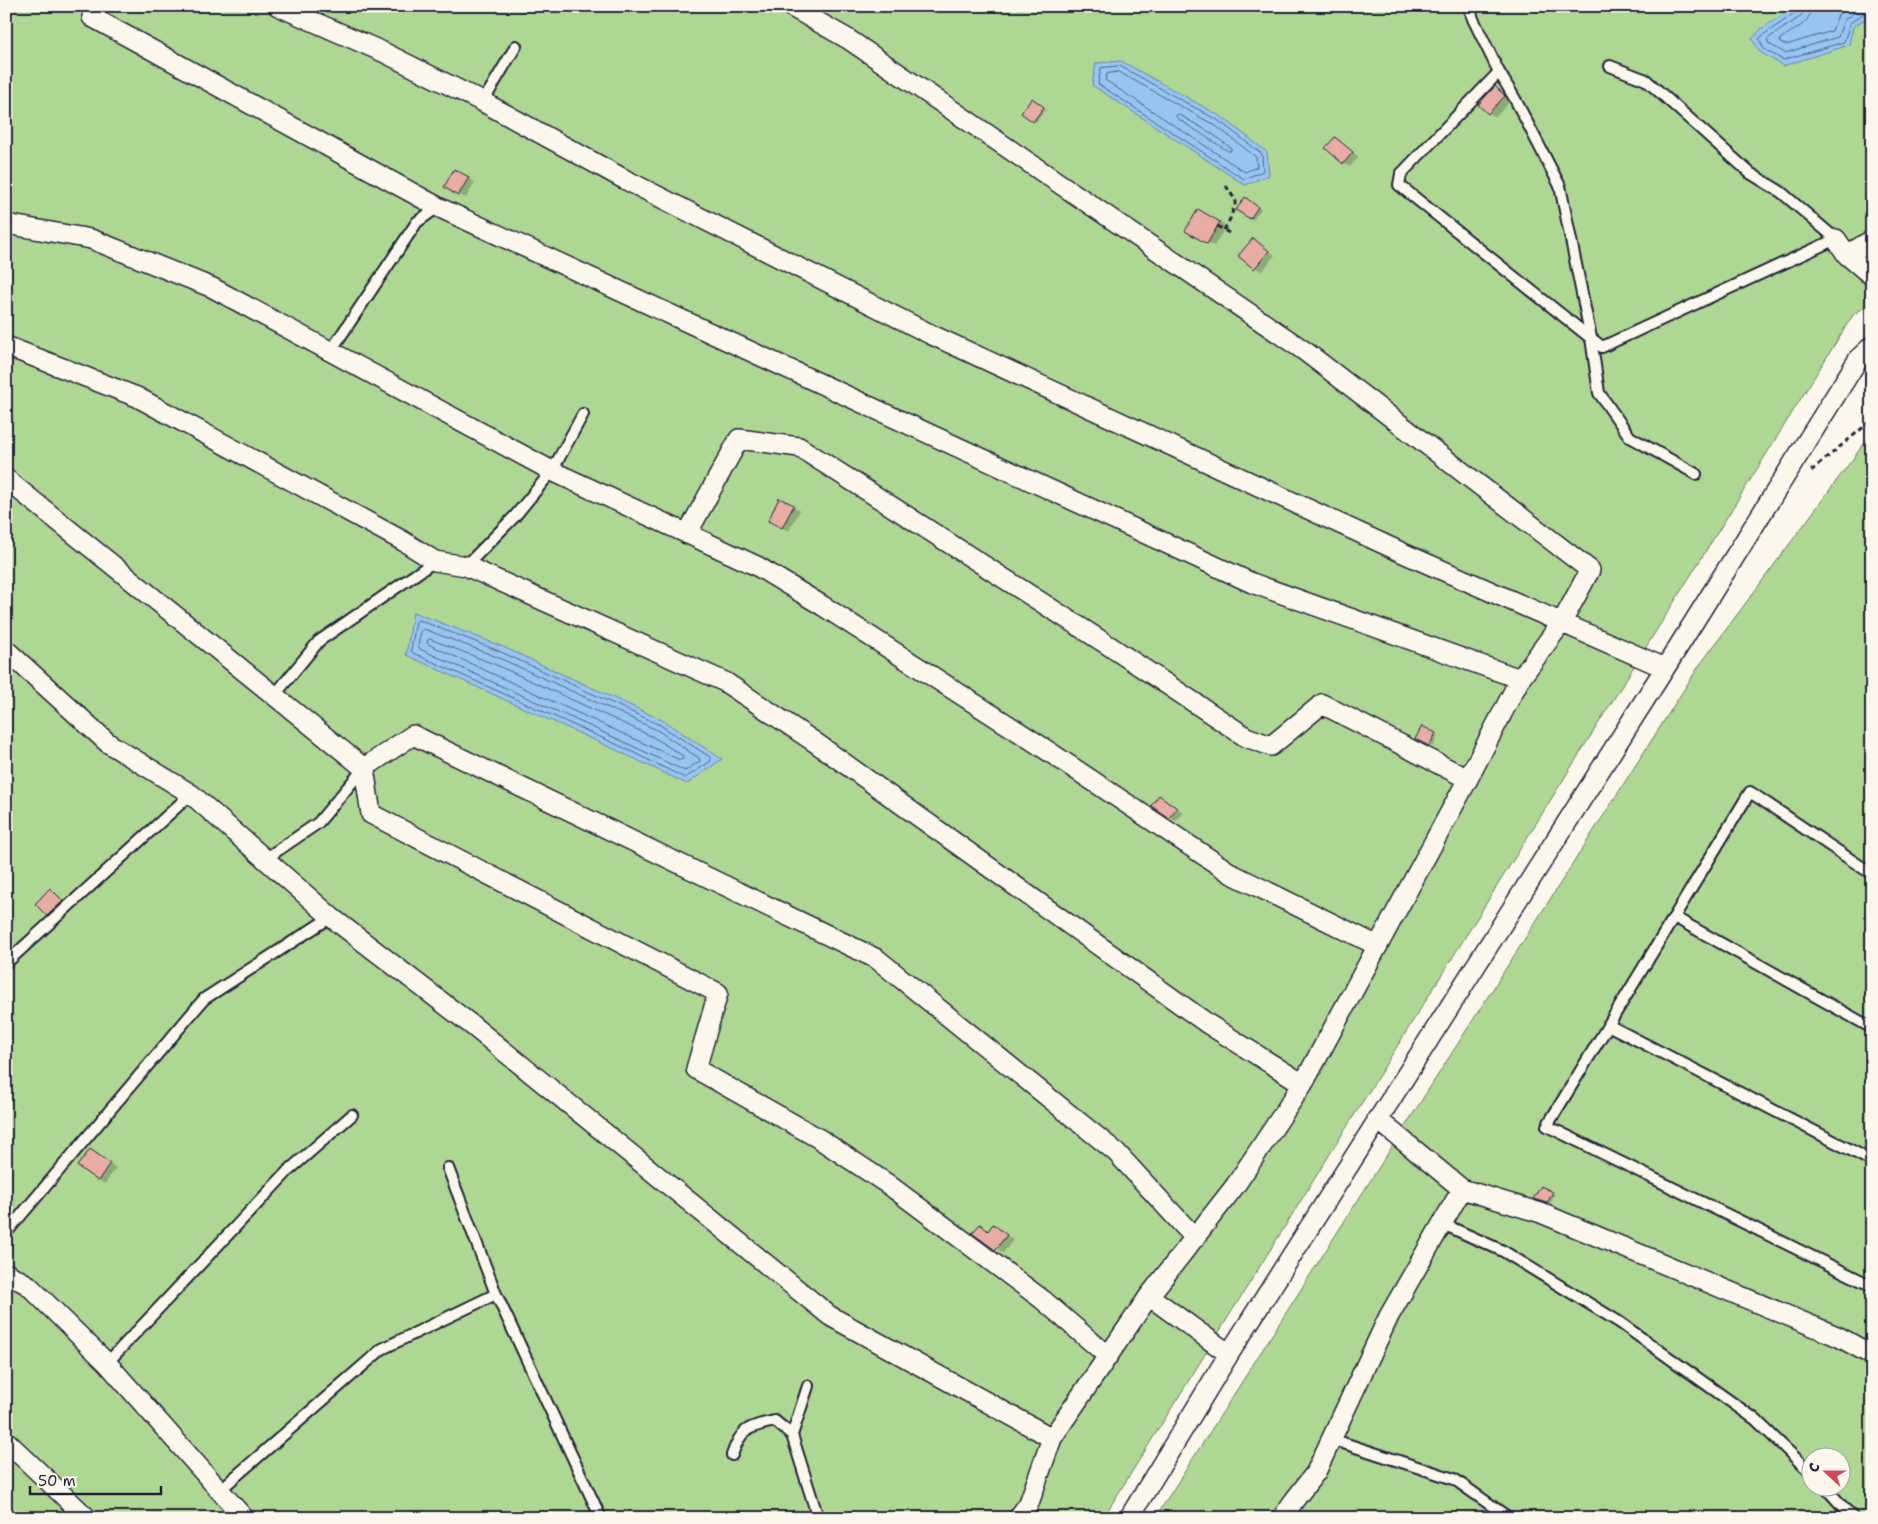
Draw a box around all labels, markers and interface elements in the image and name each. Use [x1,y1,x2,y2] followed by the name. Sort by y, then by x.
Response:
[1800,1446,1850,1496] north arrow
[1804,1460,1824,1475] text: С
[30,1464,161,1496] scale bar
[38,1471,76,1491] text: 50 m

